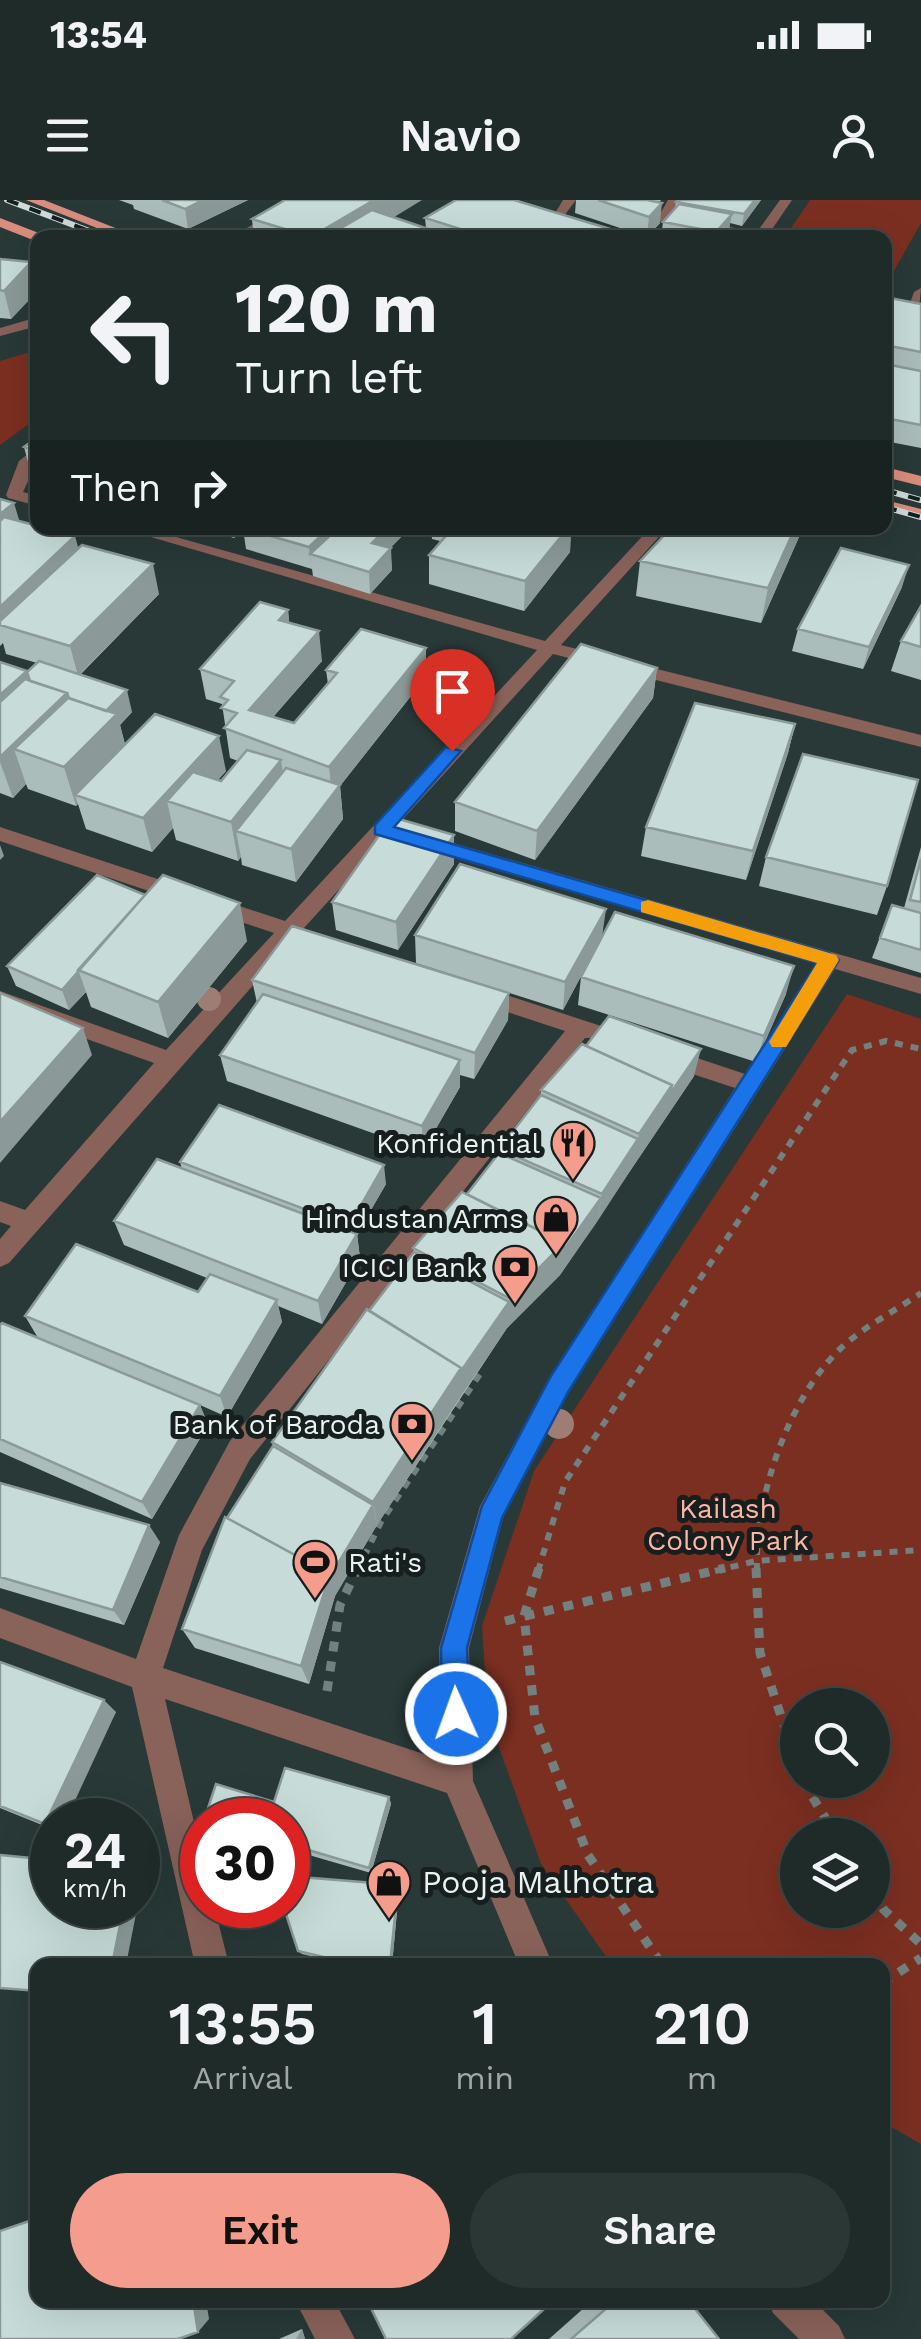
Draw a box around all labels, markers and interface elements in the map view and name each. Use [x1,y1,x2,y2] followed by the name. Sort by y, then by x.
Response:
[50,13,147,57] text: 13:54
[40,108,95,163] icon: menu
[826,108,881,163] icon: person
[399,109,522,162] text: Navio
[235,267,438,349] text: 120 m
[70,270,200,400] icon: left
[235,351,422,404] text: Turn left
[181,460,236,515] icon: right
[70,466,161,510] text: Then
[410,649,495,752] pin
[425,664,480,719] icon: arrive
[550,1120,596,1181] restaurant icon: Konfidential
[376,1127,540,1160] place label: Konfidential
[533,1195,579,1256] shop icon: Hindustan Arms
[304,1202,524,1235] place label: Hindustan Arms
[492,1244,538,1305] bank icon: ICICI Bank
[342,1251,482,1284] place label: ICICI Bank
[389,1401,435,1462] bank icon: Bank of Baroda
[172,1408,380,1441] place label: Bank of Baroda
[647,1492,809,1557] park label: Kailash Colony Park
[292,1539,338,1600] sports icon: Rati's
[348,1546,422,1579] place label: Rati's
[404,1662,508,1766] position arrow
[780,1688,890,1928] map controls
[780,1688,890,1798] button: search
[180,1798,310,1928] speed limit sign: 30
[780,1818,890,1928] button: layers
[64,1821,126,1880] text: 24
[366,1859,412,1920] shop icon: Pooja Malhotra
[422,1863,654,1901] place label: Pooja Malhotra
[63,1874,127,1903] text: km/h
[169,1988,317,2059] text: 13:55
[472,1988,497,2059] text: 1
[653,1988,751,2059] text: 210
[193,2059,293,2097] text: Arrival
[455,2059,514,2097] text: min
[687,2059,717,2097] text: m
[70,2173,450,2288] button: Exit
[470,2173,850,2288] button: Share

